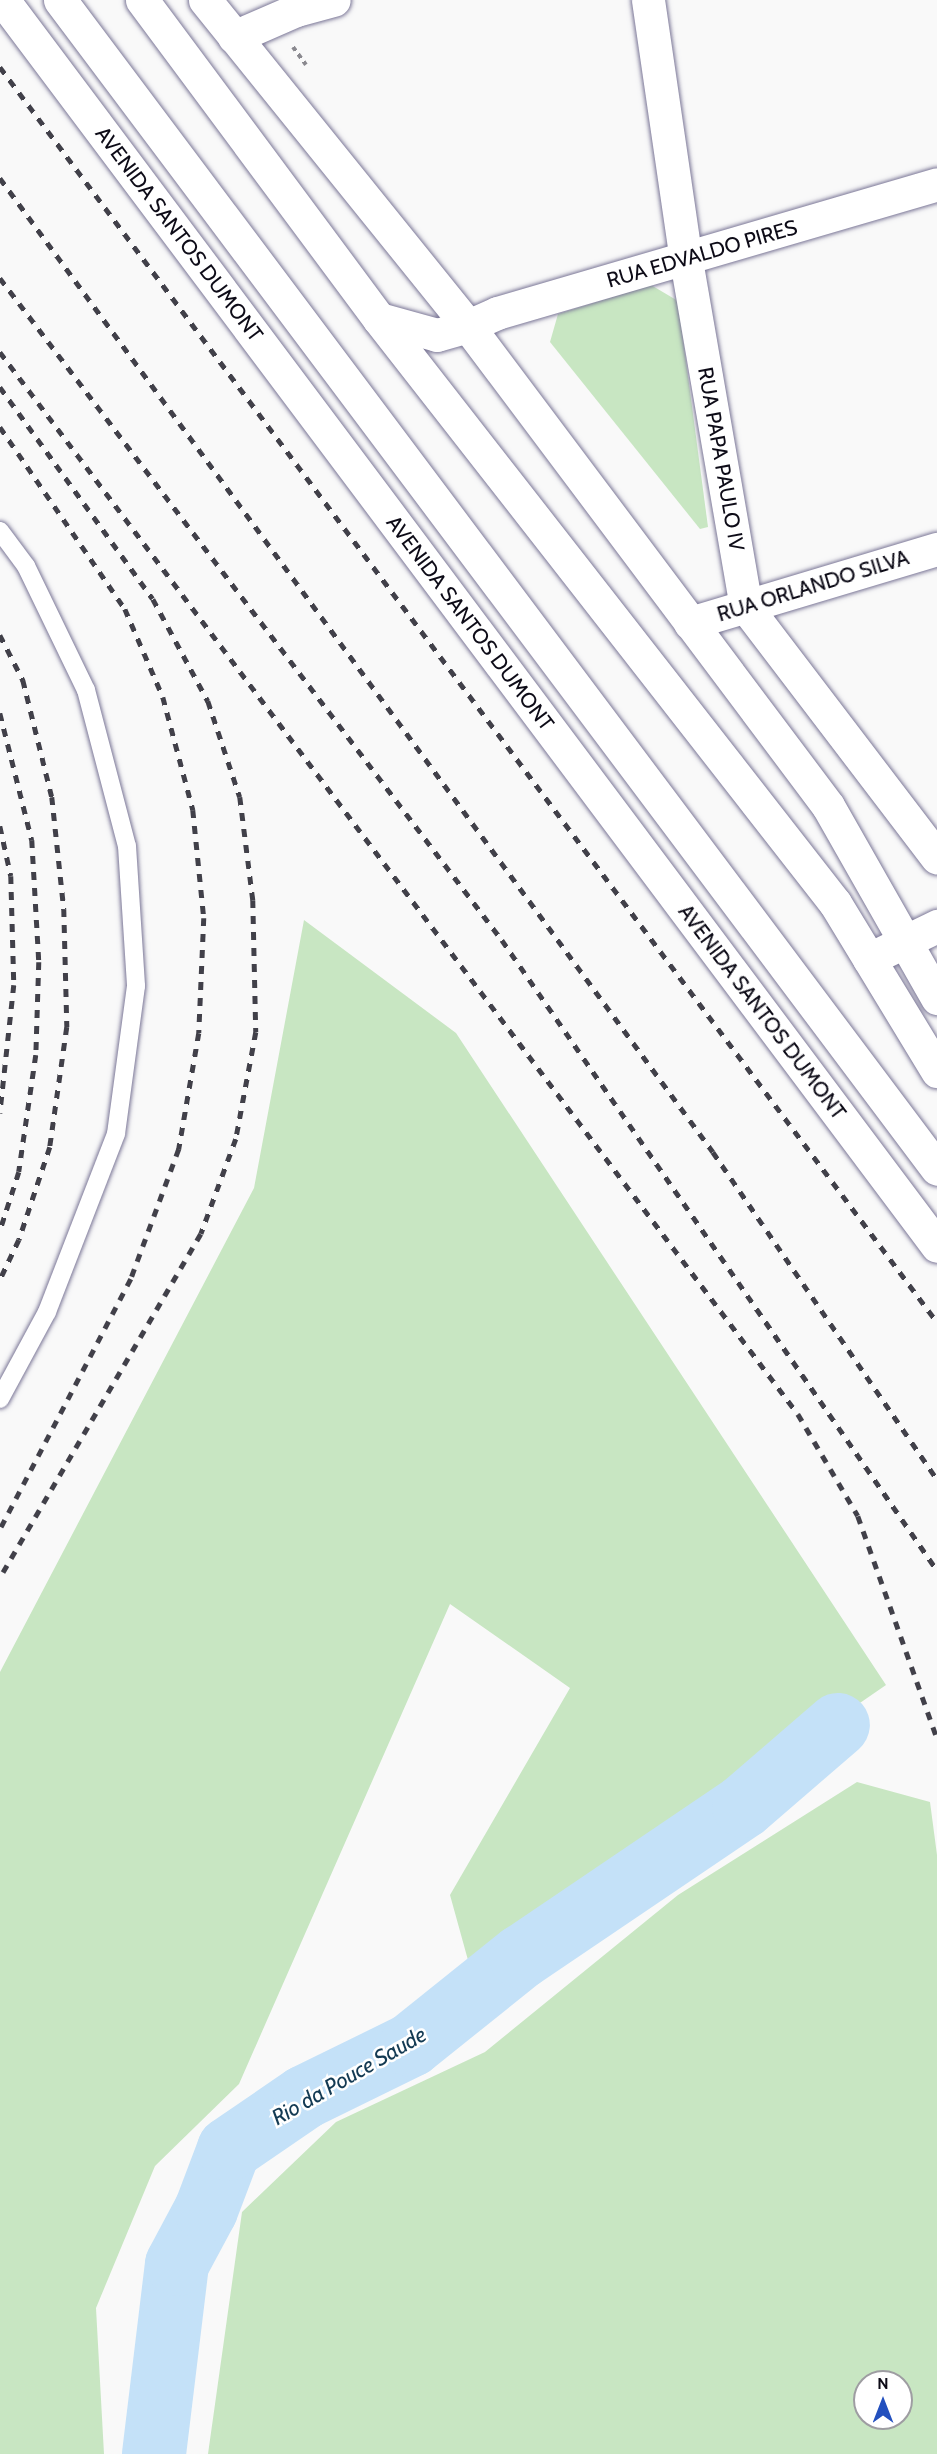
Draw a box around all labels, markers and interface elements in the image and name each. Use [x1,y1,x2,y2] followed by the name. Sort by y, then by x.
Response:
[90,122,268,346] street label: AVENIDA SANTOS DUMONT
[604,215,800,293] street label: RUA EDVALDO PIRES
[692,365,750,553] street label: RUA PAPA PAULO IV
[381,511,559,735] street label: AVENIDA SANTOS DUMONT
[714,545,912,627] street label: RUA ORLANDO SILVA
[673,900,851,1124] street label: AVENIDA SANTOS DUMONT
[267,2021,431,2131] water label: Rio da Pouce Saude
[853,2370,913,2430] north arrow
[877,2374,889,2393] text: N

